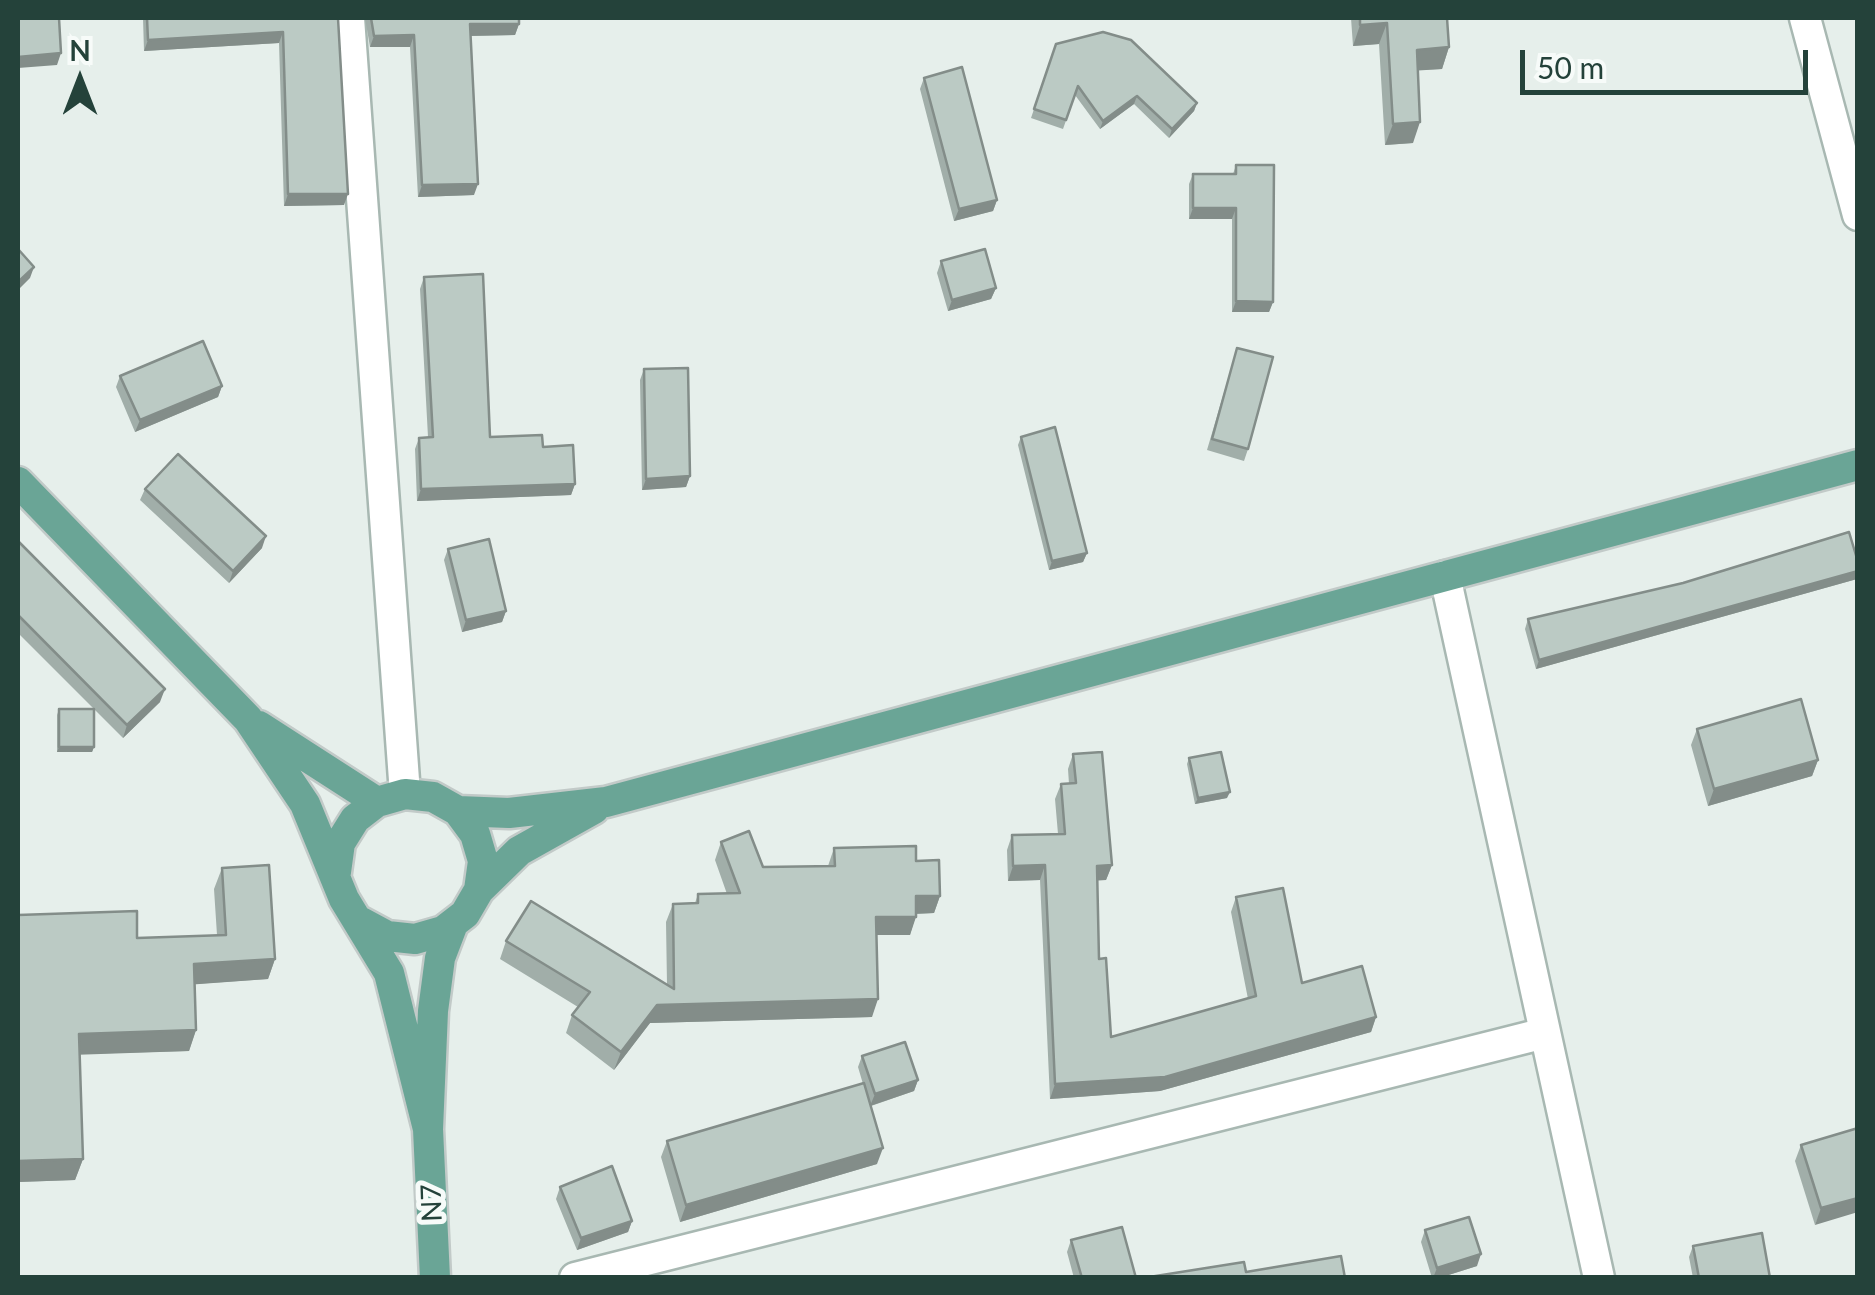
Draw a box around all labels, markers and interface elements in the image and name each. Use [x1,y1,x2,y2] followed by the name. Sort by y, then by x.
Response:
[30,30,130,130] north arrow
[1525,30,1812,92] scale bar
[69,33,91,67] text: N
[1537,49,1604,85] text: 50 m
[415,1184,449,1222] street label: N7

